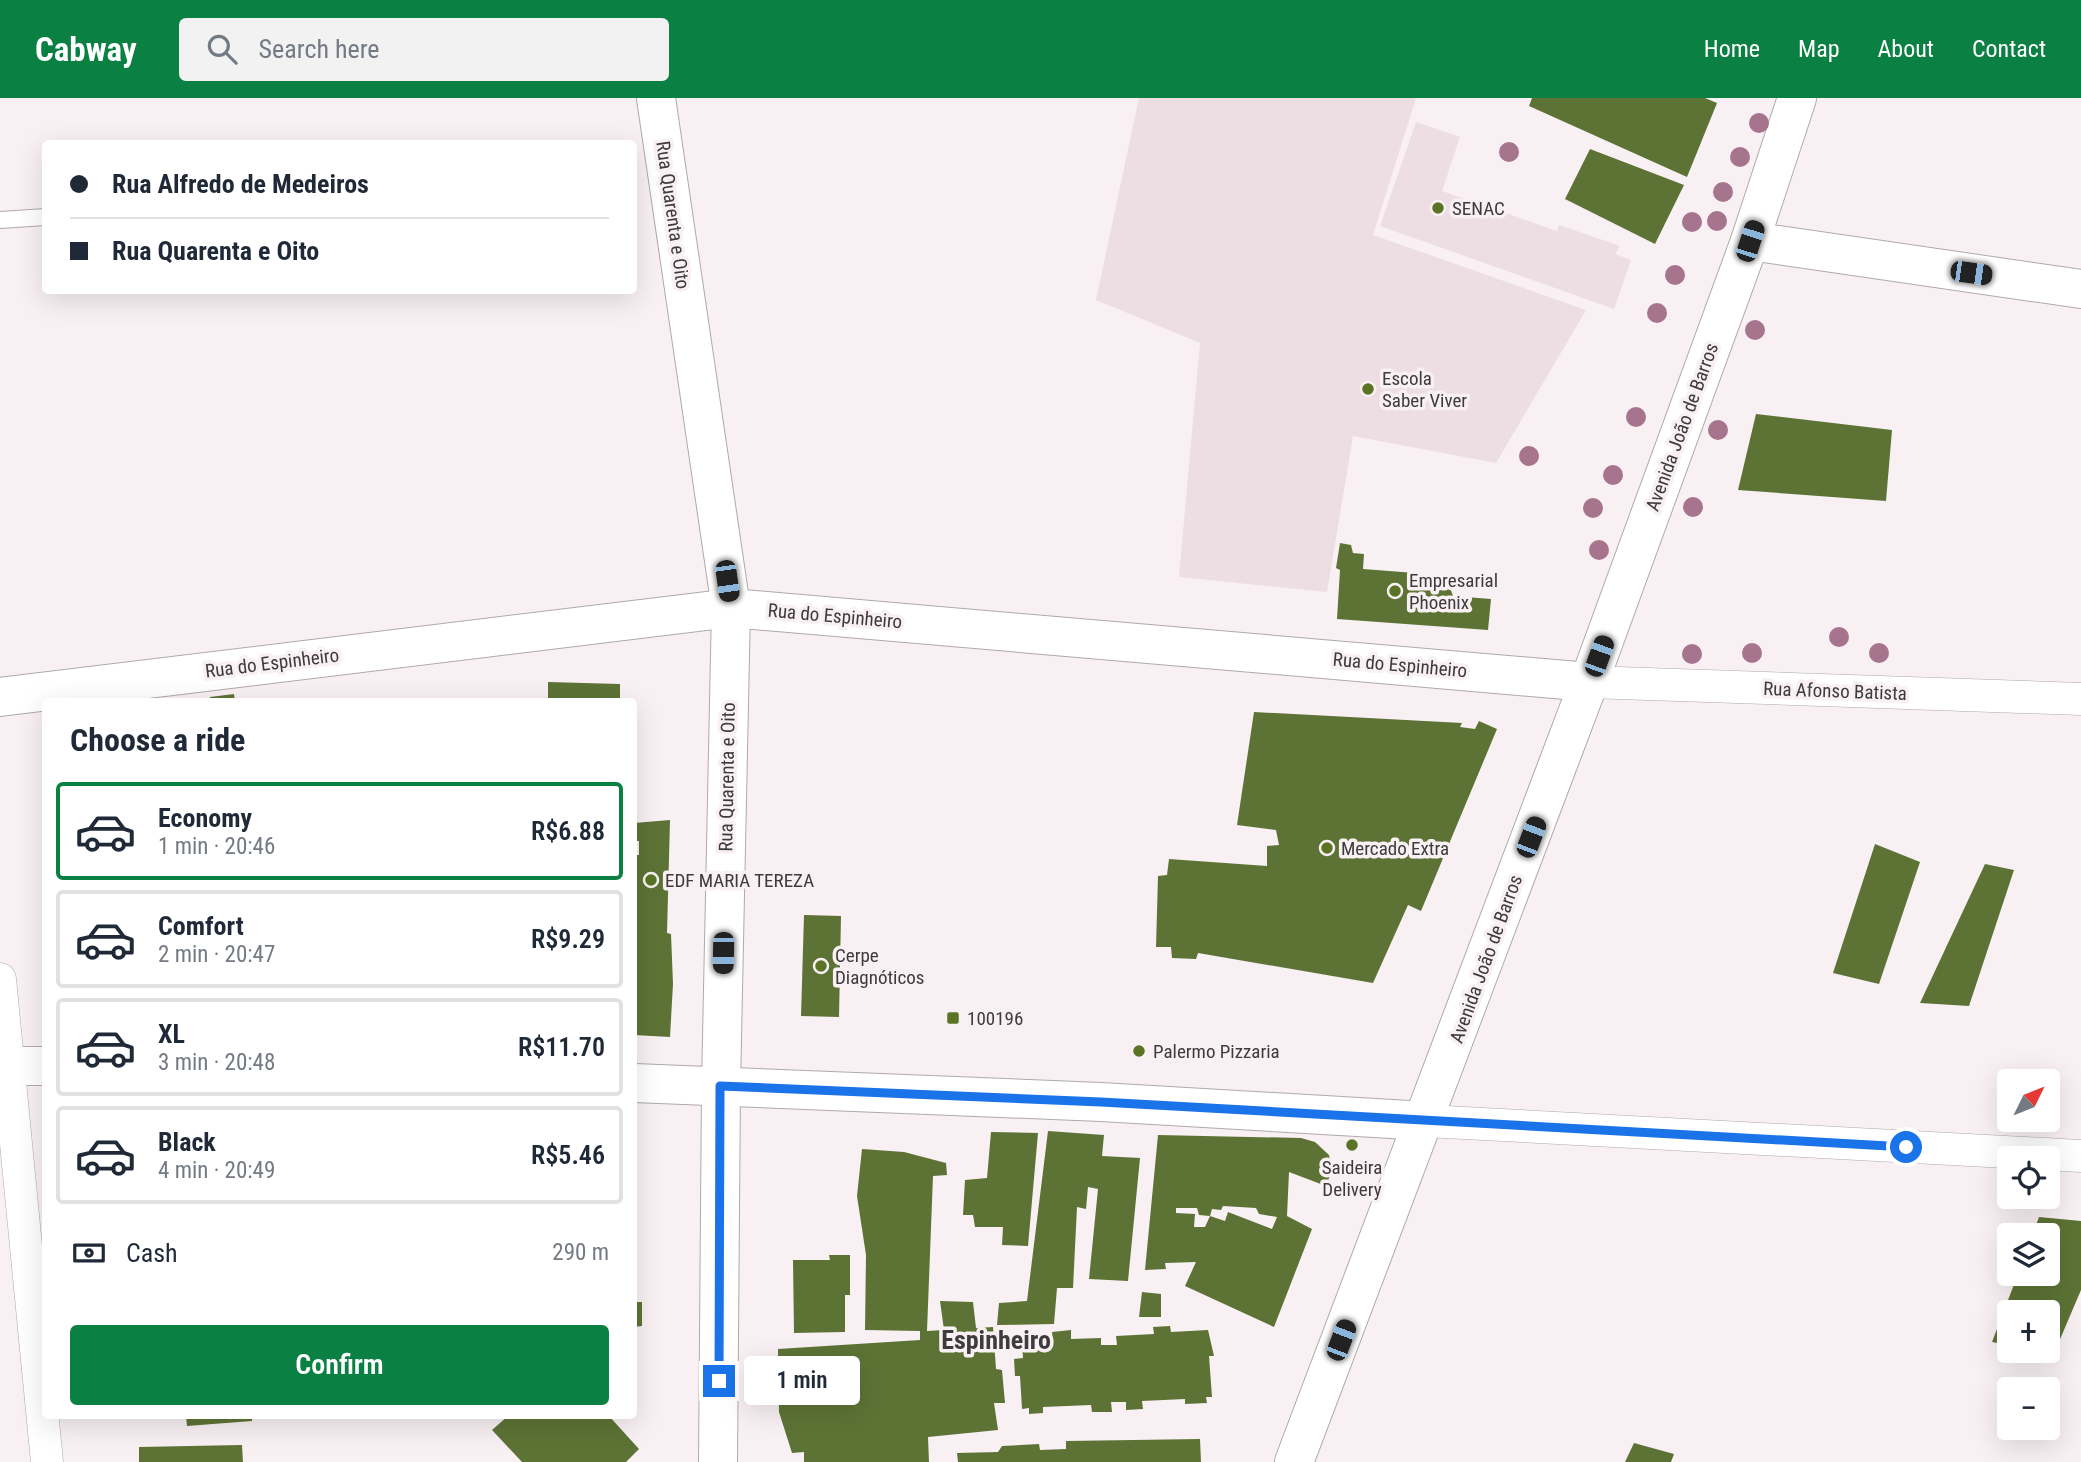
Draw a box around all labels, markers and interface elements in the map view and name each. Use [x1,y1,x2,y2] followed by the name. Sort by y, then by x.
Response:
[179,18,669,81] search box
[35,30,137,69] text: Cabway
[203,30,241,68] icon: search
[259,34,380,64] text: Search here
[1704,35,1760,63] text: Home
[1798,35,1840,63] text: Map
[1878,35,1934,63] text: About
[1972,35,2046,63] text: Contact
[651,139,695,291] street label: Rua Quarenta e Oito
[112,169,369,199] text: Rua Alfredo de Medeiros
[1452,197,1505,220] place label: SENAC
[1430,200,1446,216] marker: SENAC
[1734,218,1767,264] car
[112,236,319,266] text: Rua Quarenta e Oito
[1949,260,1994,286] car
[1641,340,1723,514] street label: Avenida João de Barros
[1382,367,1467,412] place label: Escola Saber Viver
[1360,381,1376,397] marker: Escola Saber Viver
[714,559,741,603] car
[1409,569,1498,614] place label: Empresarial Phoenix
[1387,583,1403,599] marker: Empresarial Phoenix
[767,599,903,633] street label: Rua do Espinheiro
[1582,633,1617,679] car
[204,643,340,683] street label: Rua do Espinheiro
[1332,648,1468,682] street label: Rua do Espinheiro
[1763,677,1907,705] street label: Rua Afonso Batista
[714,702,740,852] street label: Rua Quarenta e Oito
[70,721,245,759] text: Choose a ride
[74,800,137,863] icon: car
[158,803,252,833] text: Economy
[1514,814,1549,860] car
[531,816,605,846] text: R$6.88
[158,833,275,860] text: 1 min · 20:46
[1341,837,1449,860] place label: Mercado Extra
[1319,840,1335,856] marker: Mercado Extra
[665,869,814,892] place label: EDF MARIA TEREZA
[643,872,659,888] marker: EDF MARIA TEREZA
[1445,872,1527,1046] street label: Avenida João de Barros
[74,908,137,971] icon: car
[158,911,244,941] text: Comfort
[531,924,605,954] text: R$9.29
[713,932,734,974] car
[158,941,275,968] text: 2 min · 20:47
[835,944,924,989] place label: Cerpe Diagnóticos
[813,958,829,974] marker: Cerpe Diagnóticos
[967,1007,1023,1030] place label: 100196
[945,1010,961,1026] marker: 100196
[74,1016,137,1079] icon: car
[158,1019,185,1049] text: XL
[518,1032,605,1062] text: R$11.70
[1153,1040,1280,1063] place label: Palermo Pizzaria
[1131,1043,1147,1059] marker: Palermo Pizzaria
[158,1049,275,1076] text: 3 min · 20:48
[1997,1069,2060,1132] north arrow
[1997,1069,2060,1440] map controls
[74,1124,137,1187] icon: car
[158,1127,216,1157] text: Black
[1890,1131,1922,1163] route start
[1344,1137,1360,1153] marker: Saideira Delivery
[531,1140,605,1170] text: R$5.46
[1997,1146,2060,1209] button: locate
[1322,1156,1382,1201] place label: Saideira Delivery
[158,1157,275,1184] text: 4 min · 20:49
[1997,1223,2060,1286] button: layers
[70,1234,108,1272] icon: cash
[126,1238,178,1268] text: Cash
[552,1239,609,1266] text: 290 m
[1997,1300,2060,1363] button: +
[1324,1317,1359,1363] car
[70,1325,609,1405] button: Confirm
[941,1325,1051,1355] district label: Espinheiro
[744,1356,859,1406] callout: 1 min
[703,1365,735,1397] route end
[777,1367,827,1394] text: 1 min
[1997,1377,2060,1440] button: −

